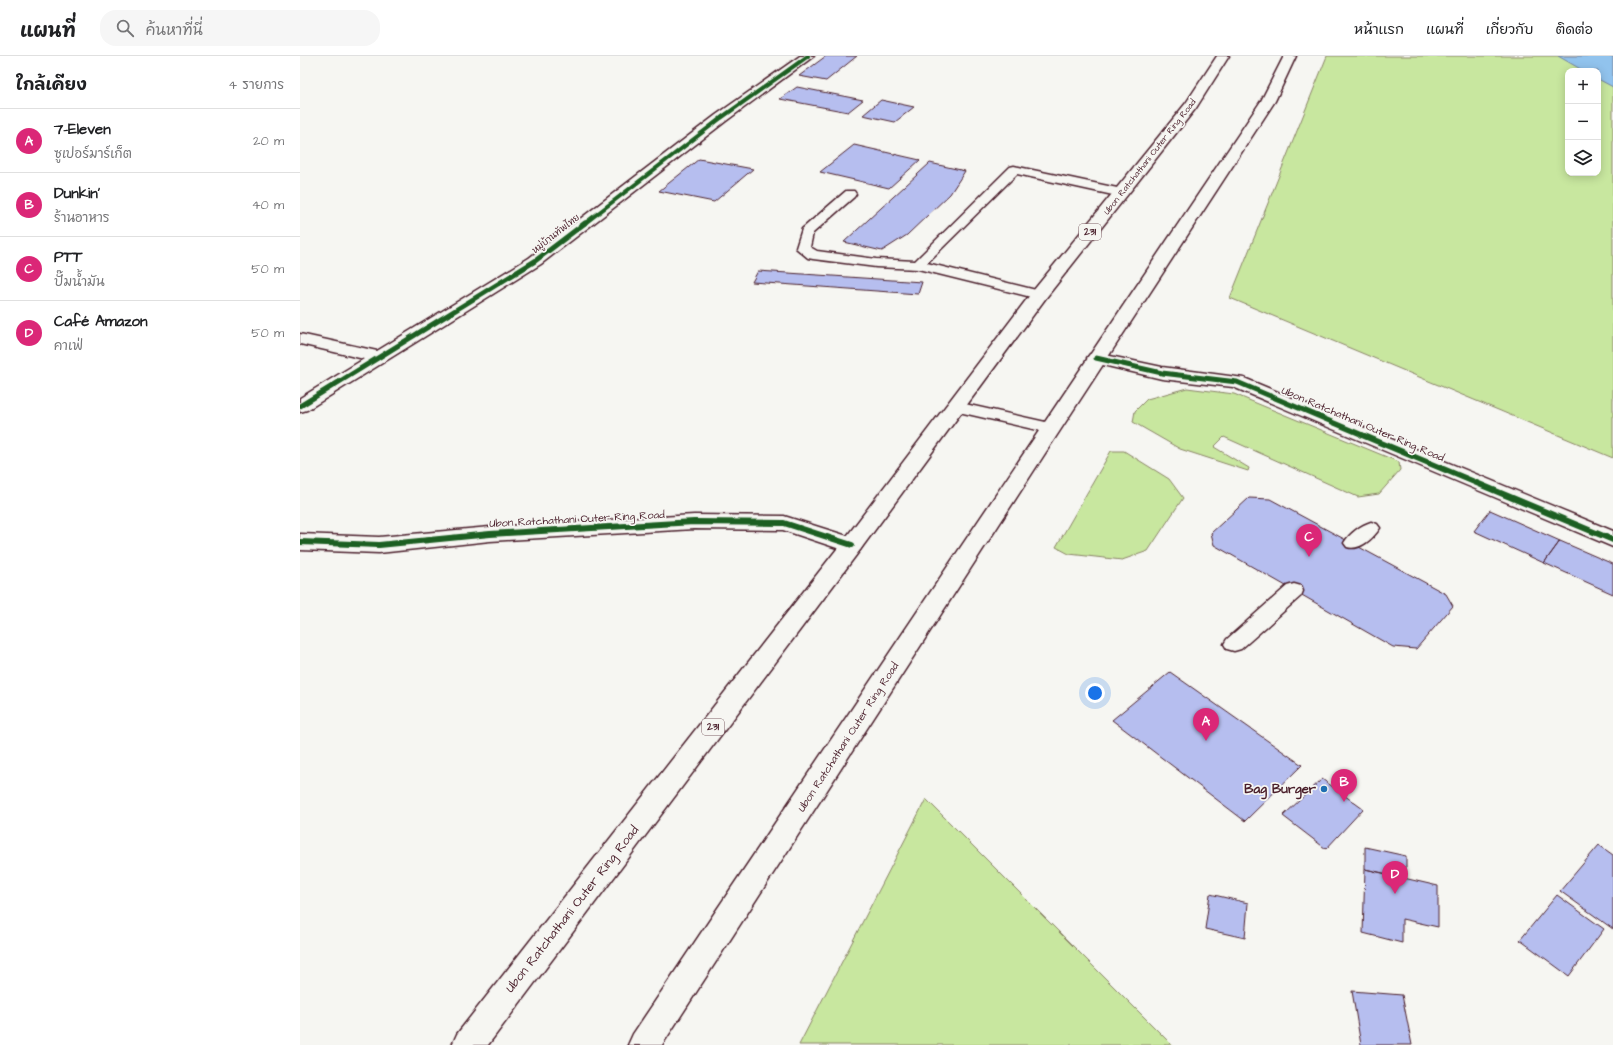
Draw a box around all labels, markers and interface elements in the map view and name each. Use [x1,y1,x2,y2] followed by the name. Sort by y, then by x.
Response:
[100,10,380,46] search box
[114,17,136,39] icon: search
[20,18,76,45] text: แผนที่
[146,20,203,41] text: ค้นหาที่นี่
[1354,20,1404,40] text: หน้าแรก
[1426,20,1464,40] text: แผนที่
[1486,20,1533,40] text: เกี่ยวกับ
[1555,20,1593,40] text: ติดต่อ
[1565,68,1601,176] map controls
[1565,68,1601,104] button: +
[16,73,87,97] text: ใกล้เคียง
[228,76,284,94] text: 4 รายการ
[1101,96,1200,218] street label: Ubon Ratchathani Outer Ring Road
[1565,104,1601,140] button: −
[54,119,111,140] text: 7-Eleven
[25,132,33,150] text: A
[253,132,284,150] text: 20 m
[1565,140,1601,176] button: layers
[54,145,132,163] text: ซูเปอร์มาร์เก็ต
[54,183,100,204] text: Dunkin'
[24,196,34,214] text: B
[252,196,284,214] text: 40 m
[54,209,110,227] text: ร้านอาหาร
[529,211,583,257] street label: หมู่บ้านทัพไทย
[1079,224,1101,240] road number: 231
[54,247,82,268] text: PTT
[24,260,34,278] text: C
[251,260,284,278] text: 50 m
[54,273,105,291] text: ปั๊มน้ำมัน
[54,311,148,332] text: Café Amazon
[25,324,33,342] text: D
[251,324,284,342] text: 50 m
[54,337,83,355] text: คาเฟ่
[1279,383,1447,466] street label: Ubon Ratchathani Outer Ring Road
[489,507,665,532] street label: Ubon Ratchathani Outer Ring Road
[1296,524,1322,557] pin: C
[794,659,903,815] street label: Ubon Ratchathani Outer Ring Road
[1085,683,1105,703] your location
[1193,708,1219,741] pin: A
[702,719,724,735] road number: 231
[1331,769,1357,802] pin: B
[1244,780,1317,800] place label: Bag Burger
[1319,784,1329,794] marker: Bag Burger
[501,821,644,997] street label: Ubon Ratchathani Outer Ring Road
[1382,861,1408,894] pin: D

